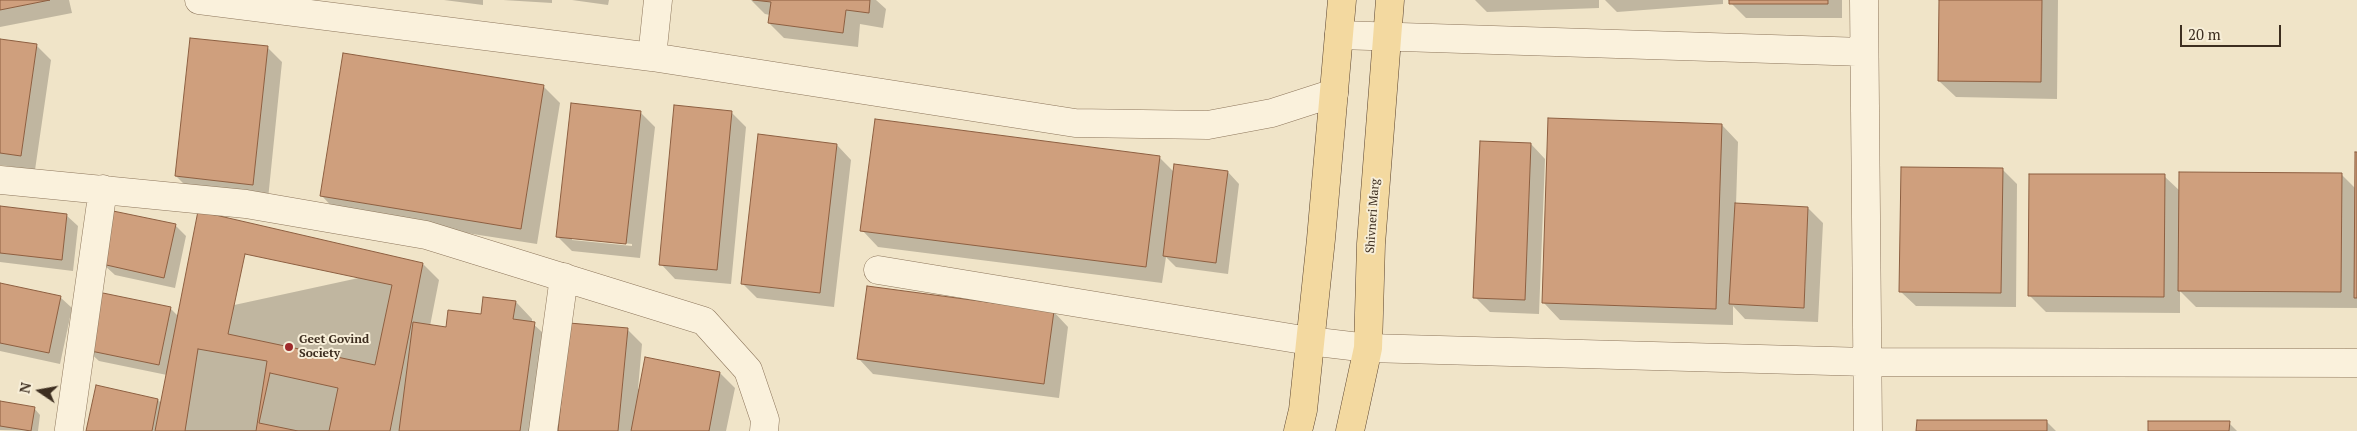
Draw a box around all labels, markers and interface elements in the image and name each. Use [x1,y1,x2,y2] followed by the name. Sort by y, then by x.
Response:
[2182,15,2283,47] scale bar
[2188,24,2221,44] text: 20 m
[1363,178,1383,254] street label: Shivneri Marg
[299,333,369,361] place label: Geet Govind Society
[283,341,295,353] marker: Geet Govind Society
[15,366,65,416] north arrow
[14,381,35,395] text: N

